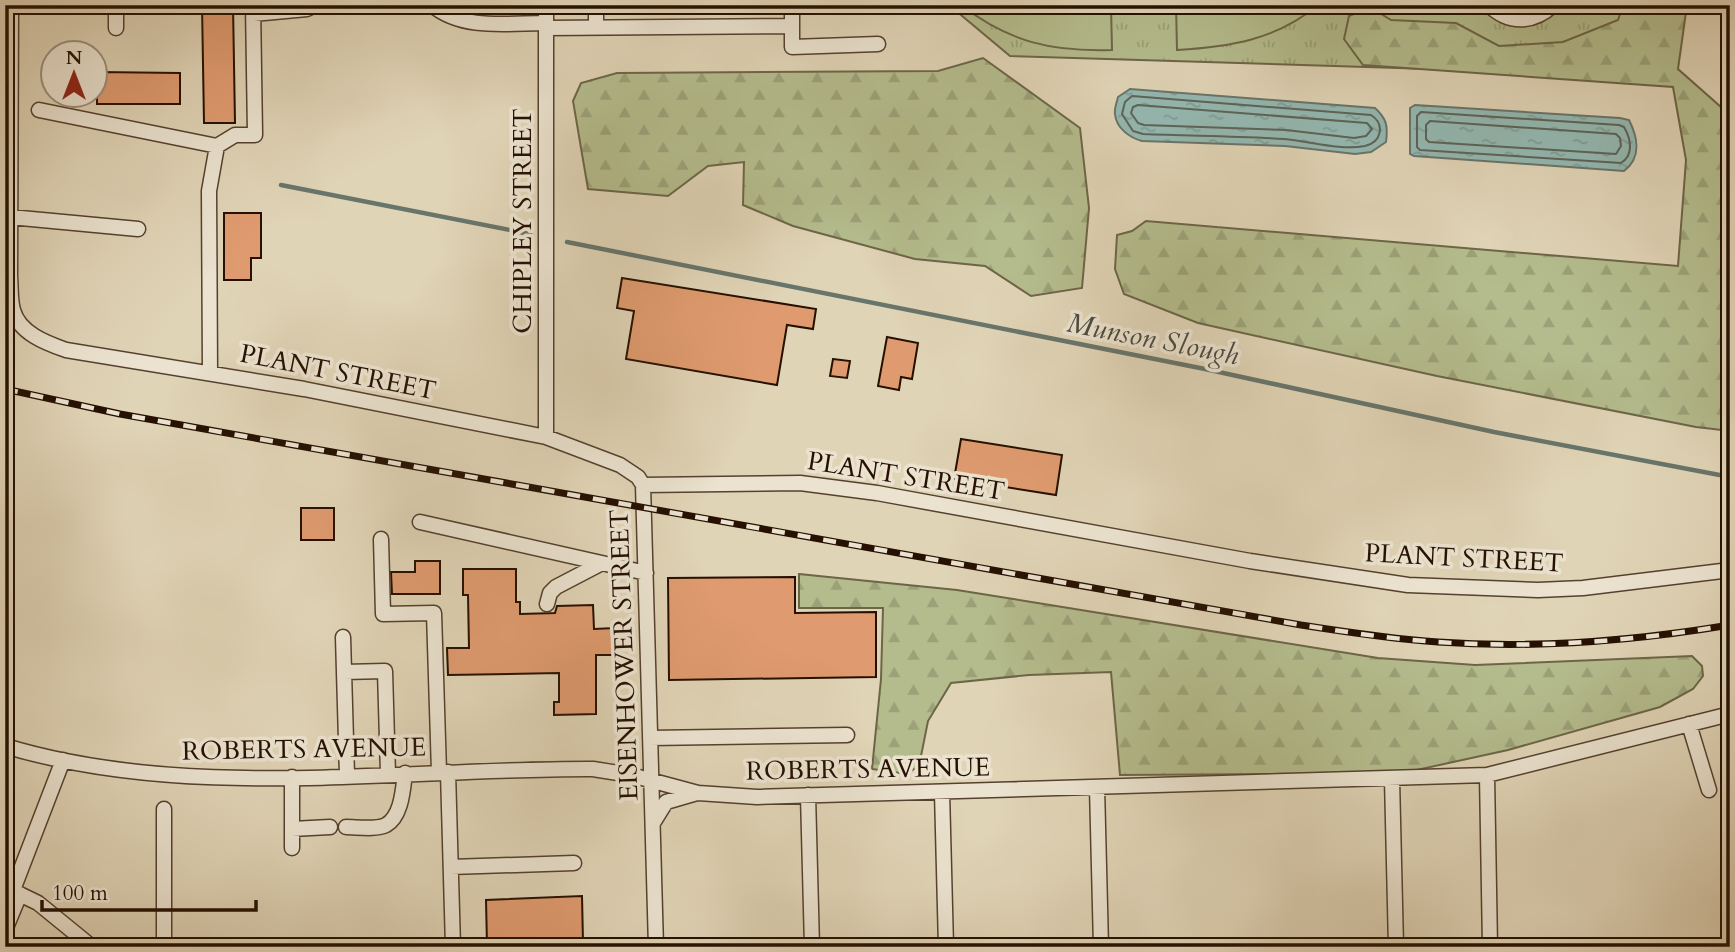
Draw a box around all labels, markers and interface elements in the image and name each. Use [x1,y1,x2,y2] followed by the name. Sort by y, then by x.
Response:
[38,38,108,108] north arrow
[66,45,83,71] text: N
[505,108,540,334] street label: CHIPLEY STREET
[1064,304,1243,374] water label: Munson Slough
[237,336,439,408] street label: PLANT STREET
[805,443,1007,509] street label: PLANT STREET
[601,509,647,801] street label: EISENHOWER STREET
[1364,535,1564,581] street label: PLANT STREET
[182,729,426,769] street label: ROBERTS AVENUE
[746,749,990,789] street label: ROBERTS AVENUE
[42,868,256,912] scale bar
[52,879,108,908] text: 100 m

